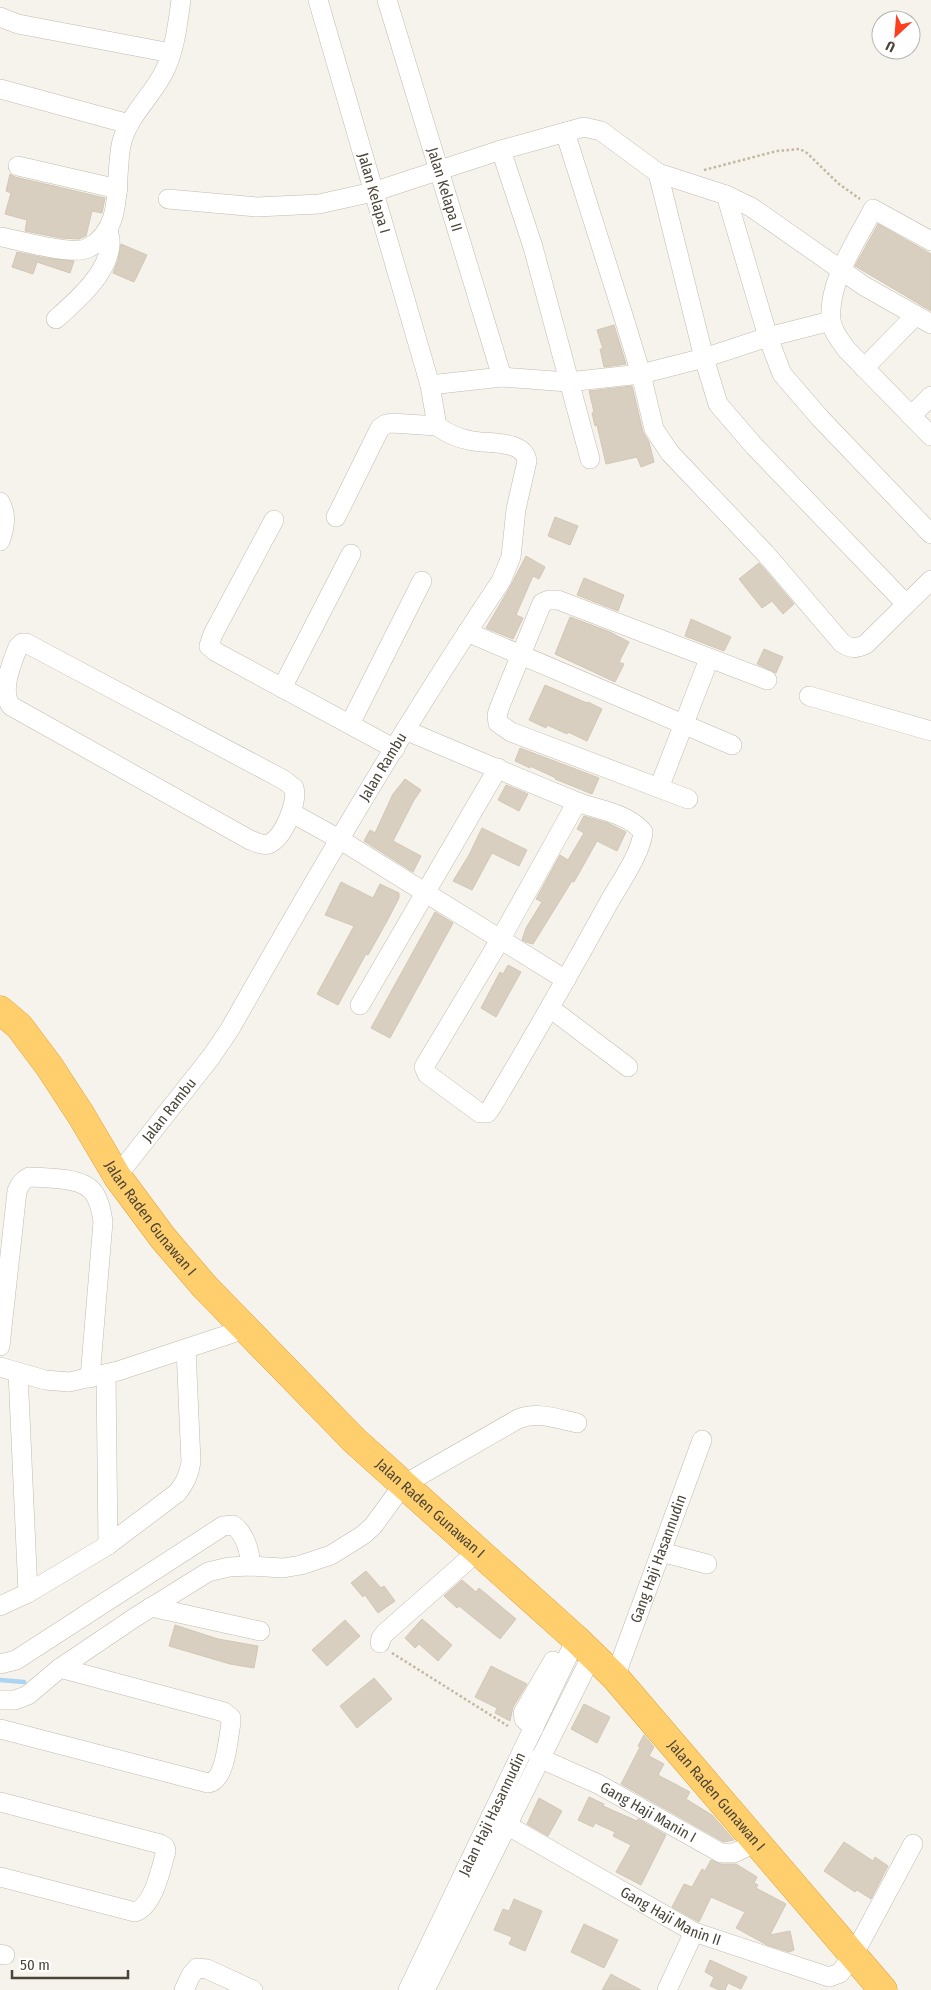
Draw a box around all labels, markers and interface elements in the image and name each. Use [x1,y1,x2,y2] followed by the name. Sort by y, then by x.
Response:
[871,10,921,60] north arrow
[883,37,898,56] text: U
[423,145,466,234] street label: Jalan Kelapa II
[354,151,394,235] street label: Jalan Kelapa I
[355,729,411,804] street label: Jalan Rambu
[138,1074,200,1146] street label: Jalan Rambu
[101,1157,200,1279] street label: Jalan Raden Gunawan I
[372,1455,489,1562] street label: Jalan Raden Gunawan I
[627,1492,690,1625] street label: Gang Haji Hasannudin
[664,1736,769,1855] street label: Jalan Raden Gunawan I
[455,1749,529,1879] street label: Jalan Haji Hasannudin
[597,1778,699,1846] street label: Gang Haji Manin I
[617,1883,723,1949] street label: Gang Haji Manin II
[12,1948,129,1980] scale bar
[20,1956,50,1974] text: 50 m

